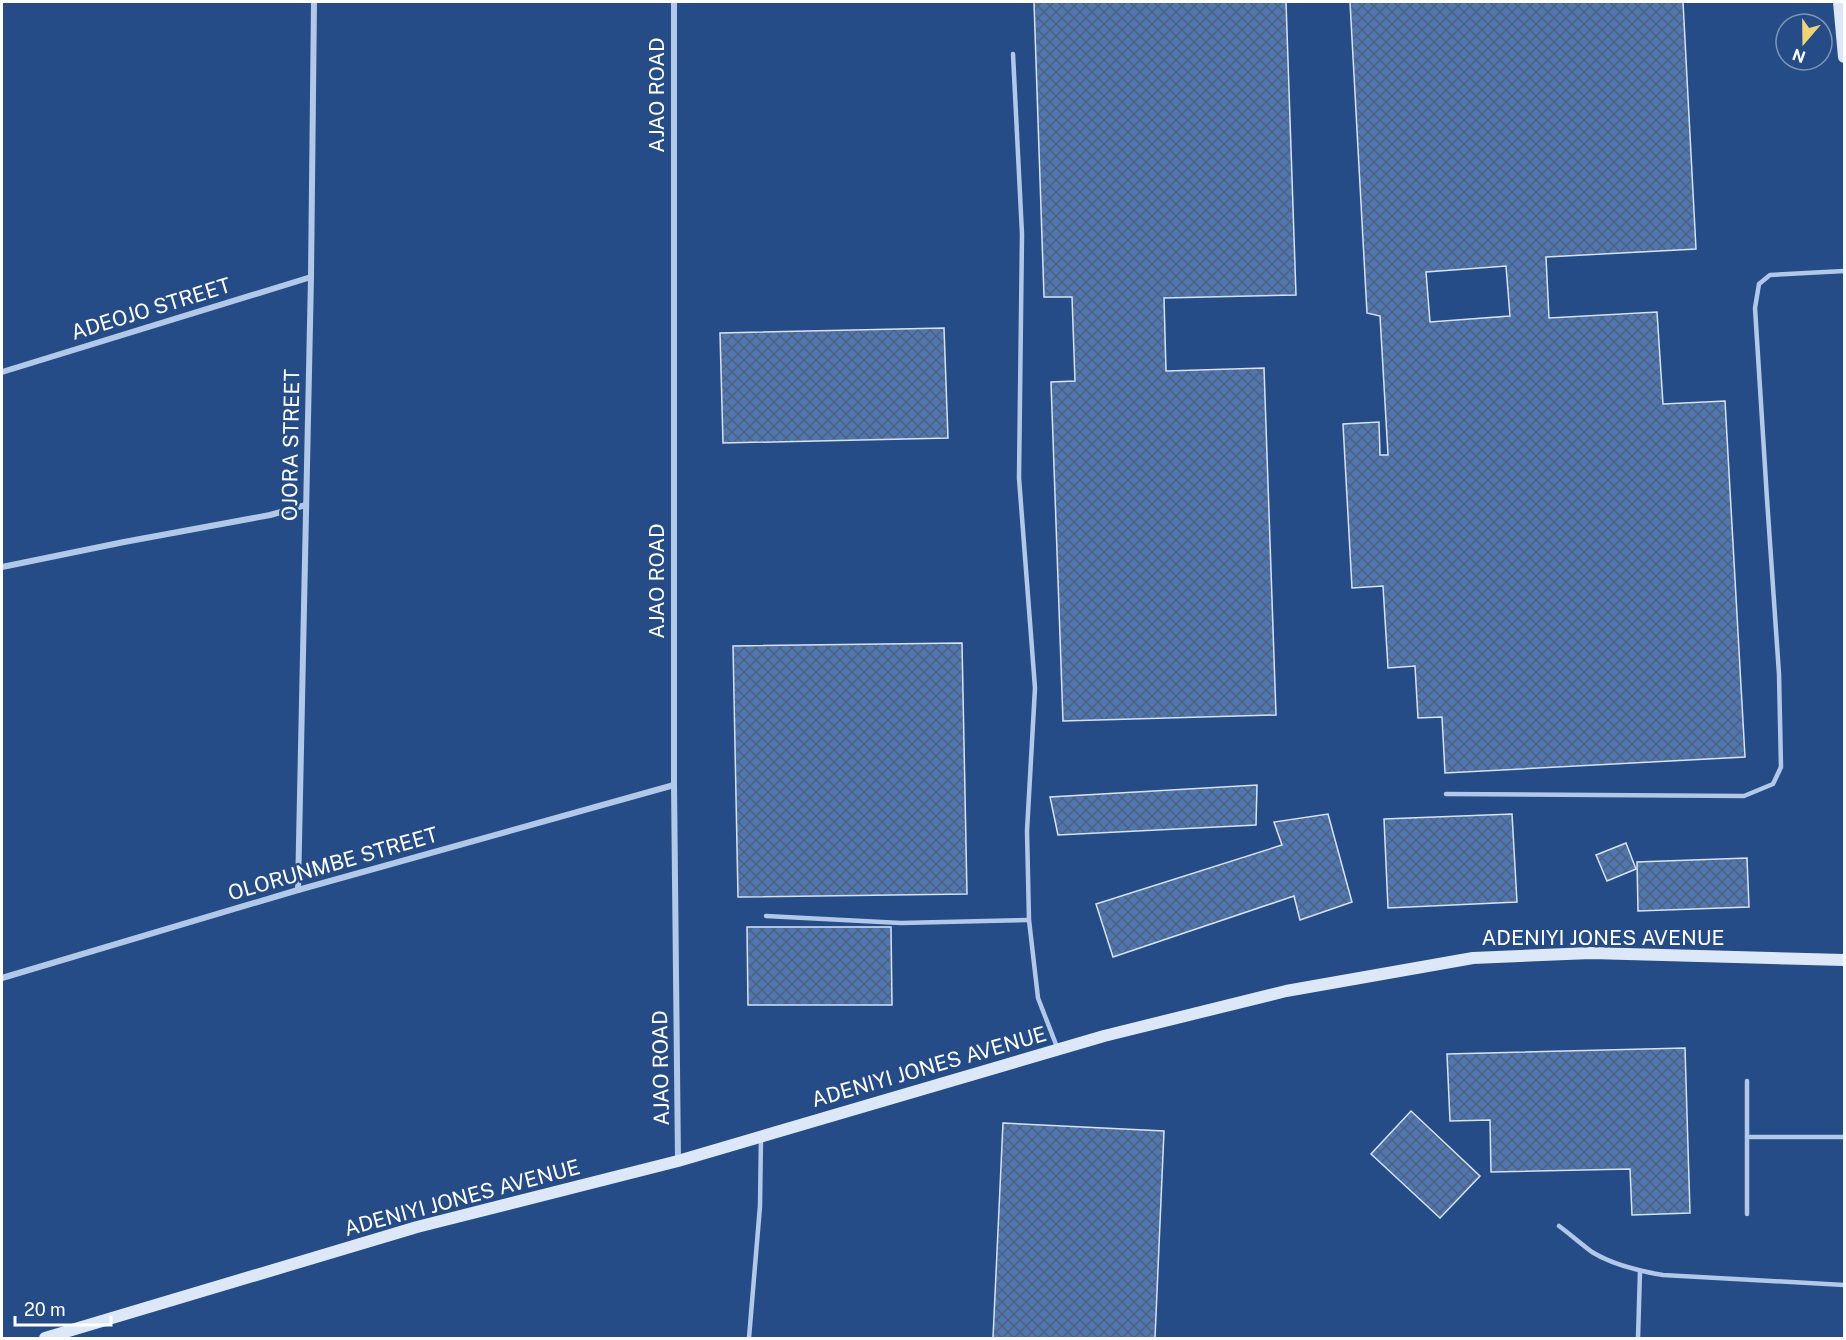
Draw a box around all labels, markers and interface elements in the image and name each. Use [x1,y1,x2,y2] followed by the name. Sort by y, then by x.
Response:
[1774,12,1834,72] north arrow
[644,37,669,153] street label: AJAO ROAD
[1790,45,1808,67] text: N
[68,272,234,345] street label: ADEOJO STREET
[277,369,304,521] street label: OJORA STREET
[644,523,669,639] street label: AJAO ROAD
[225,822,441,905] street label: OLORUNMBE STREET
[1481,925,1725,950] street label: ADENIYI JONES AVENUE
[647,1010,674,1126] street label: AJAO ROAD
[809,1021,1049,1112] street label: ADENIYI JONES AVENUE
[341,1154,583,1241] street label: ADENIYI JONES AVENUE
[15,1289,111,1327] scale bar
[24,1299,66,1320] text: 20 m

